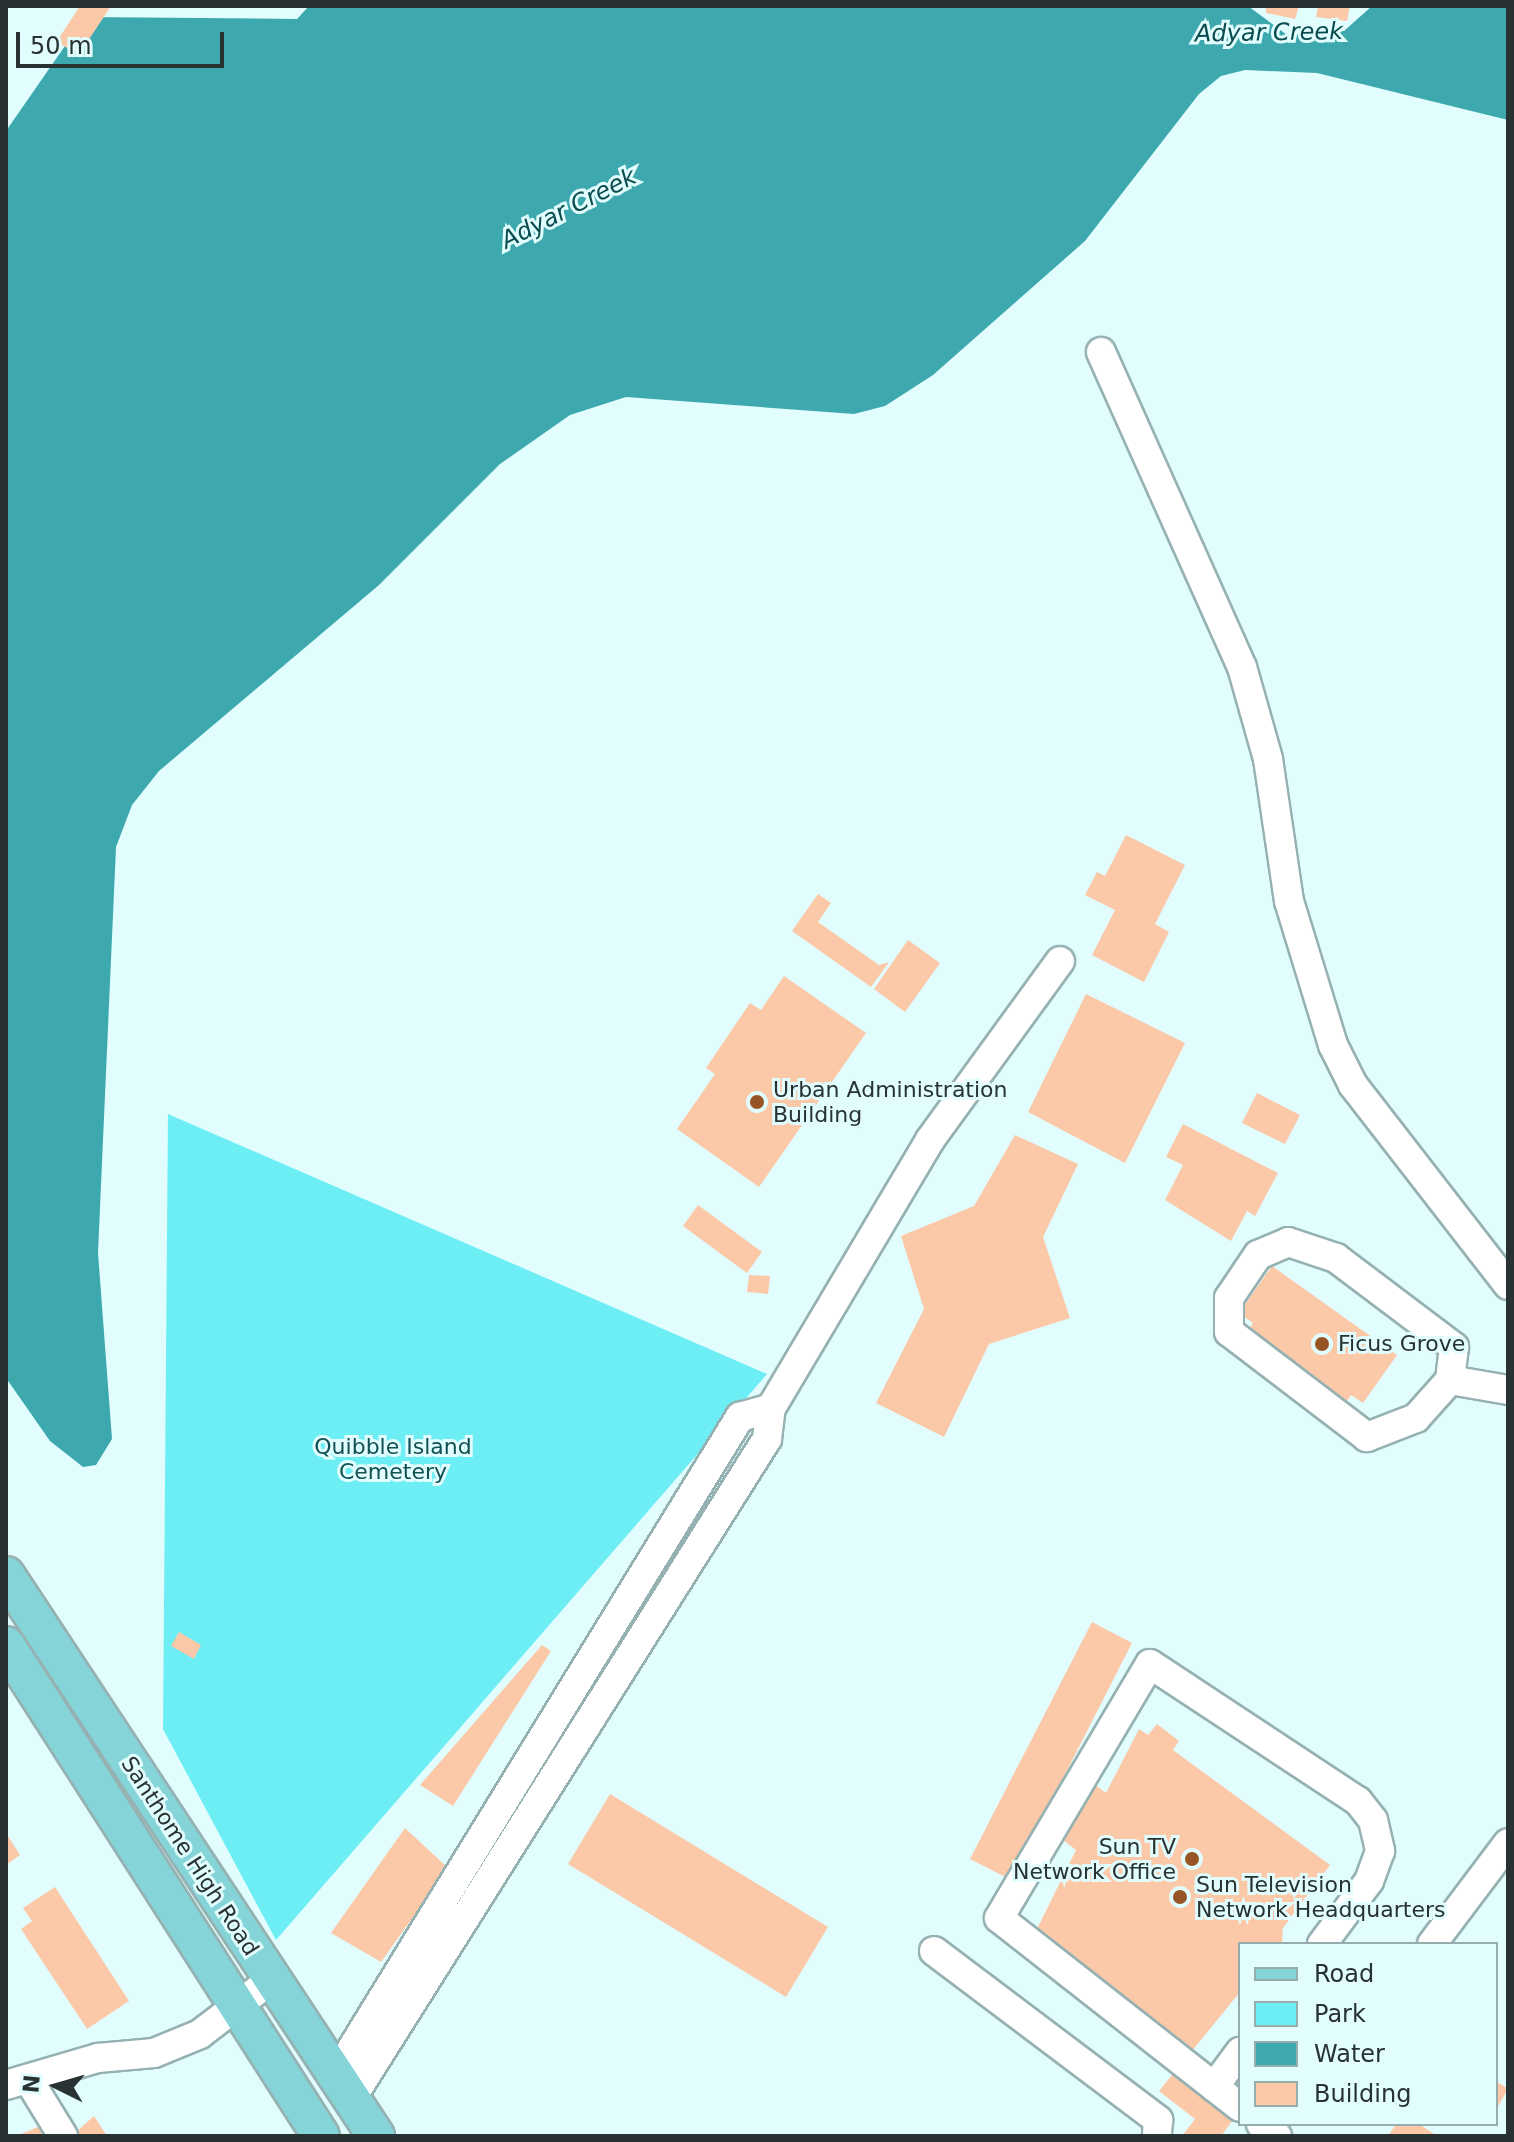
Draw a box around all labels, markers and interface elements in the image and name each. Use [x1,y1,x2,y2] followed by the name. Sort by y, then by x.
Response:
[20,16,228,66] scale bar
[1195,17,1343,49] water label: Adyar Creek
[30,32,92,60] text: 50 m
[496,163,642,255] water label: Adyar Creek
[773,1076,1008,1128] place label: Urban Administration Building
[748,1093,766,1111] marker: Urban Administration Building
[1338,1331,1465,1357] place label: Ficus Grove
[1313,1335,1331,1353] marker: Ficus Grove
[314,1433,472,1484] park label: Quibble Island Cemetery
[116,1751,264,1961] street label: Santhome High Road
[1013,1833,1176,1884] place label: Sun TV Network Office
[1183,1850,1201,1868] marker: Sun TV Network Office
[1196,1871,1445,1922] place label: Sun Television Network Headquarters
[1171,1888,1189,1906] marker: Sun Television Network Headquarters
[1238,1942,1498,2126] legend
[1314,1960,1374,1988] text: Road
[1314,2000,1366,2028] text: Park
[1314,2040,1385,2068] text: Water
[16,2046,96,2126] north arrow
[18,2074,45,2094] text: N
[1314,2080,1411,2108] text: Building

